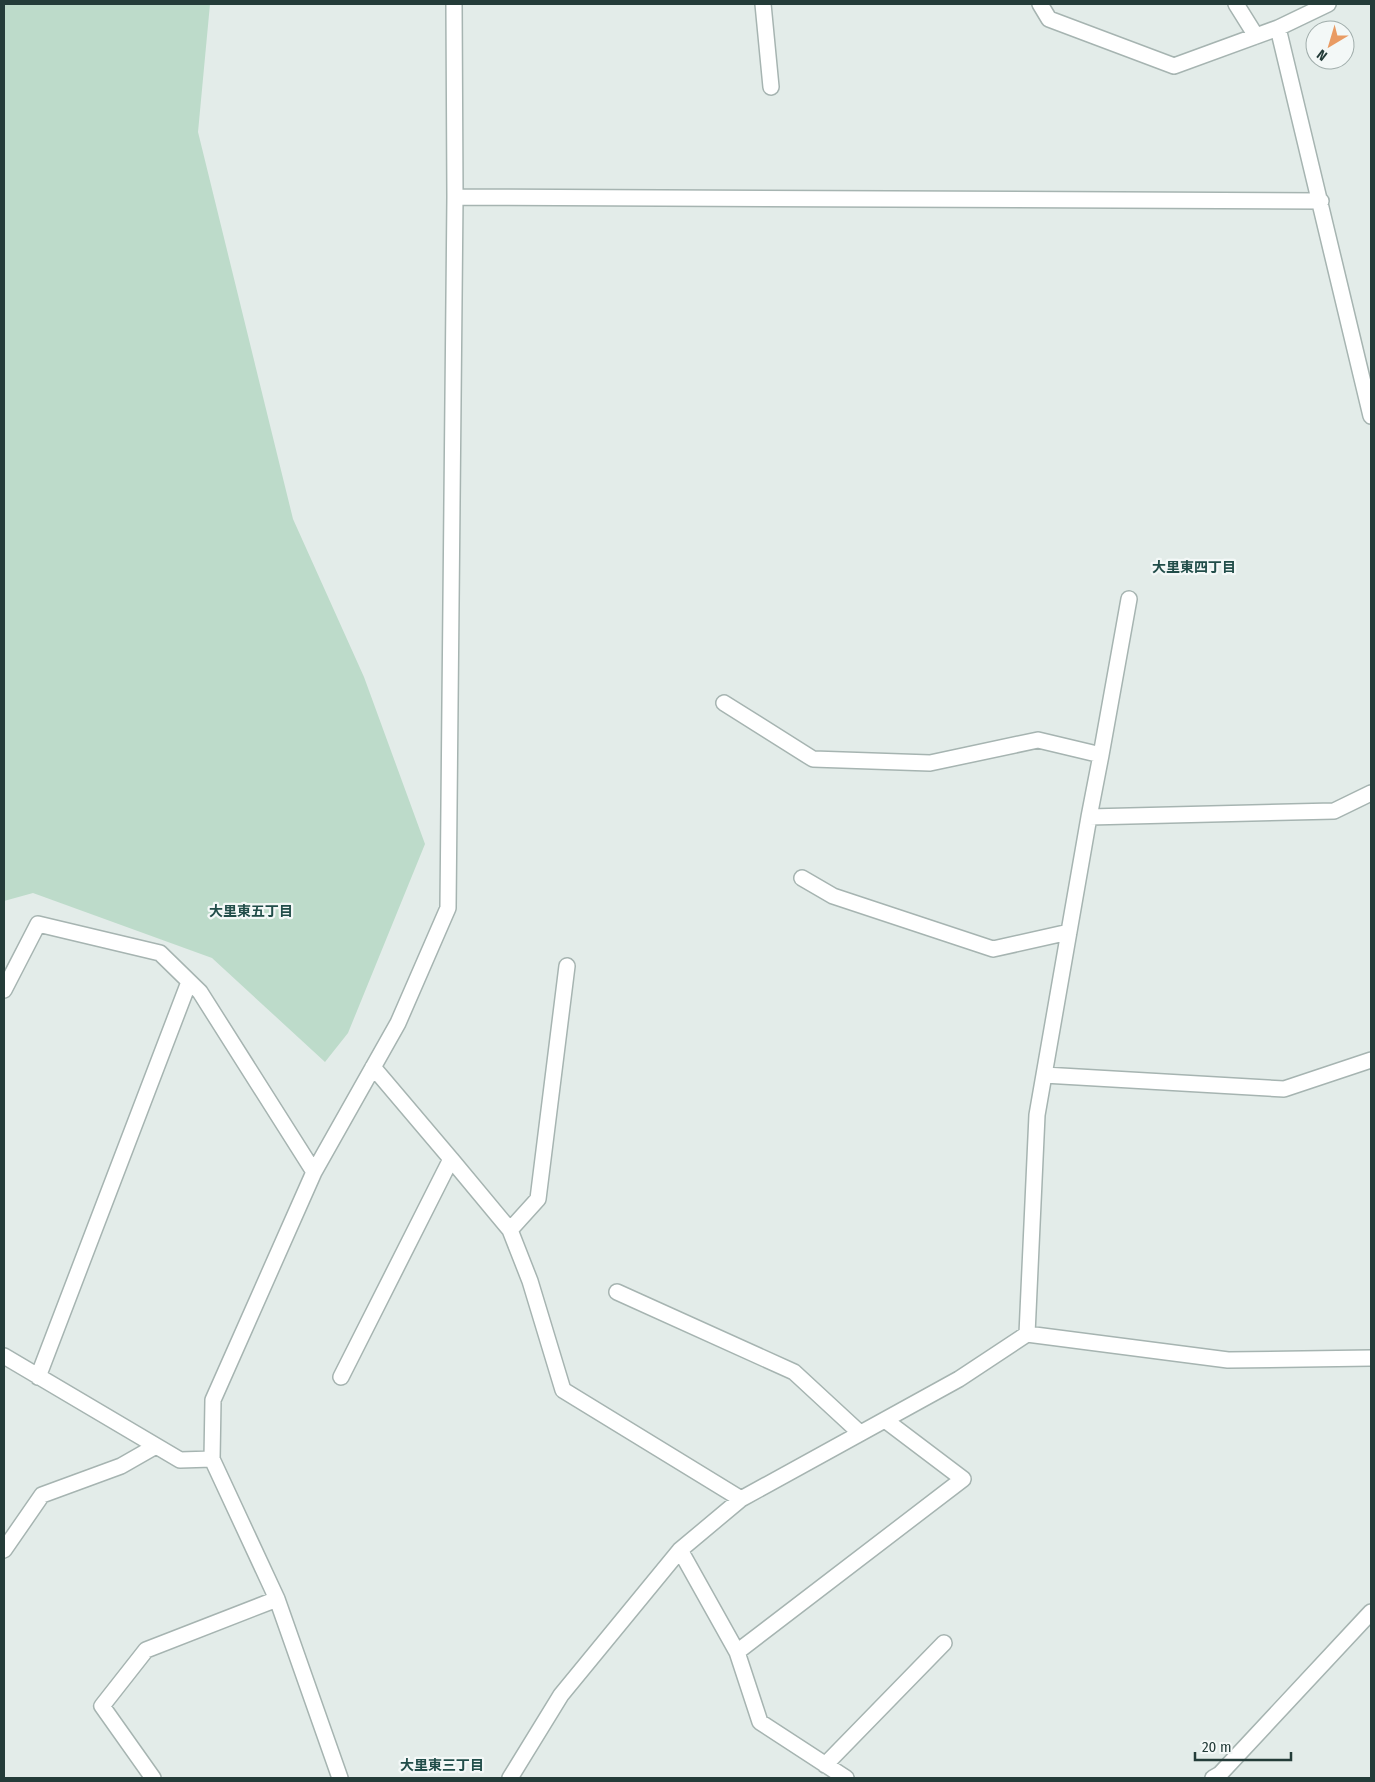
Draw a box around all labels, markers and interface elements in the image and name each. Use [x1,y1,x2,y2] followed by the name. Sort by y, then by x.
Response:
[1305,20,1355,70] north arrow
[1314,46,1331,64] text: N
[1152,559,1236,576] district label: 大里東四丁目
[209,903,293,920] district label: 大里東五丁目
[1195,1730,1291,1762] scale bar
[1202,1738,1232,1756] text: 20 m
[400,1757,484,1774] district label: 大里東三丁目

